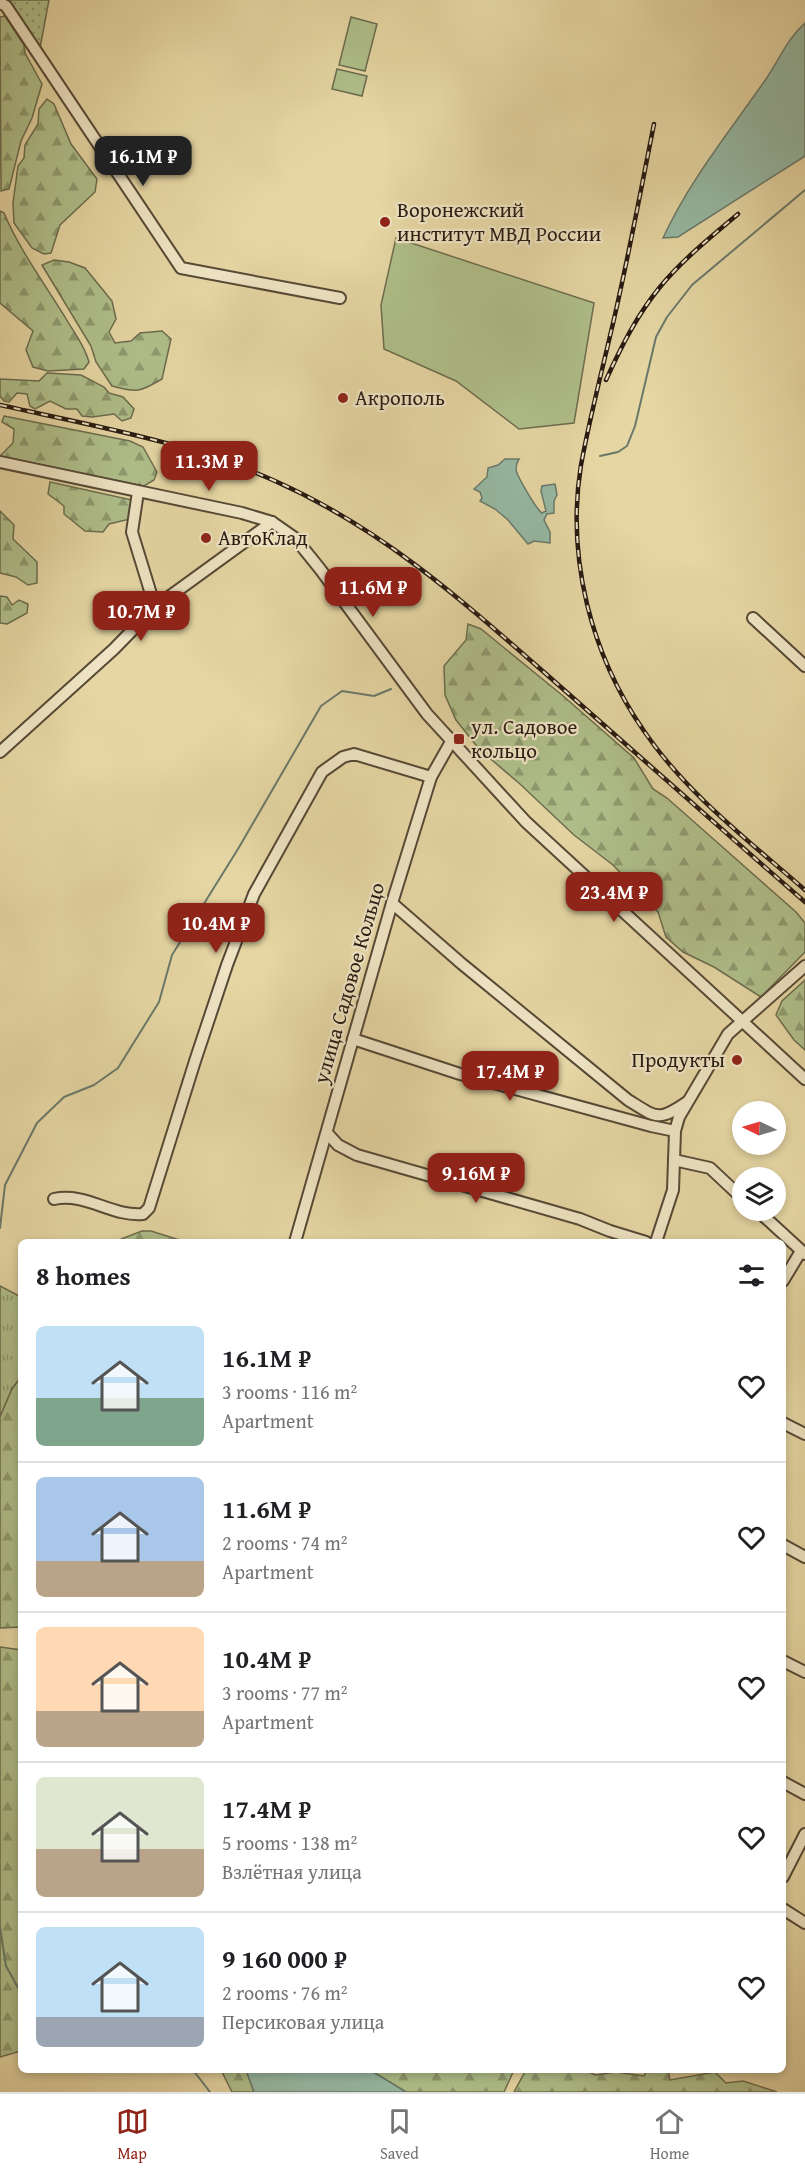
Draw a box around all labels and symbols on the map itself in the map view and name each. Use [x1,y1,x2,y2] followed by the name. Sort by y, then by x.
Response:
[88,136,198,187] pin: 16.1M ₽
[397,194,601,249] place label: Воронежский институт МВД России
[378,215,392,229] marker: Воронежский институт МВД России
[355,382,445,413] place label: Акрополь
[336,391,350,405] marker: Акрополь
[154,441,264,492] pin: 11.3M ₽
[218,522,308,553] place label: АвтоКлад
[199,531,213,545] marker: АвтоКлад
[318,567,428,618] pin: 11.6M ₽
[86,591,196,642] pin: 10.7M ₽
[470,711,577,766] place label: ул. Садовое кольцо
[452,732,466,746] marker: ул. Садовое кольцо
[559,872,669,923] pin: 23.4M ₽
[305,879,392,1088] street label: улица Садовое Кольцо
[161,903,271,954] pin: 10.4M ₽
[631,1044,725,1075] place label: Продукты
[455,1051,565,1102] pin: 17.4M ₽
[730,1053,744,1067] marker: Продукты
[732,1101,786,1155] north arrow
[421,1153,531,1204] pin: 9.16M ₽

